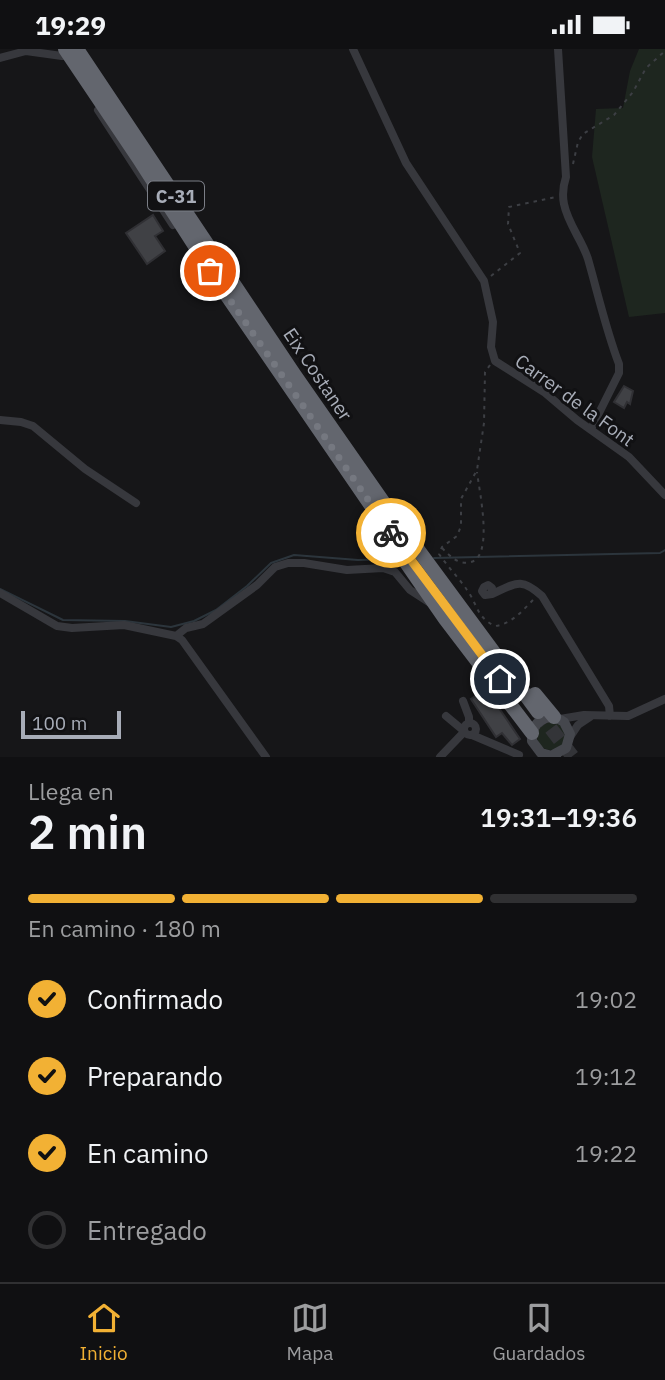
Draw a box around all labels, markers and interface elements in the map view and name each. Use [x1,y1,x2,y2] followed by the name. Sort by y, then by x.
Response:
[35,8,106,42] text: 19:29
[148,181,204,211] road number: C-31
[180,241,240,301] pin
[191,252,229,290] icon: bag
[278,323,358,425] street label: Eix Costaner
[511,349,639,451] street label: Carrer de la Font
[356,498,426,568] courier
[372,514,410,552] icon: bike
[470,649,530,709] pin
[481,660,519,698] icon: home
[21,708,121,740] scale bar
[32,711,87,735] text: 100 m
[28,776,114,806] text: Llega en
[480,800,637,834] text: 19:31–19:36
[28,802,147,862] text: 2 min
[28,913,221,943] text: En camino · 180 m
[28,980,66,1018] icon: check
[87,982,223,1016] text: Confirmado
[575,984,637,1014] text: 19:02
[28,1057,66,1095] icon: check
[87,1059,223,1093] text: Preparando
[575,1061,637,1091] text: 19:12
[28,1134,66,1172] icon: check
[87,1136,209,1170] text: En camino
[575,1138,637,1168] text: 19:22
[87,1213,207,1247] text: Entregado
[80,1299,128,1365] tab: Inicio
[287,1299,333,1365] tab: Mapa
[492,1299,585,1365] tab: Guardados

